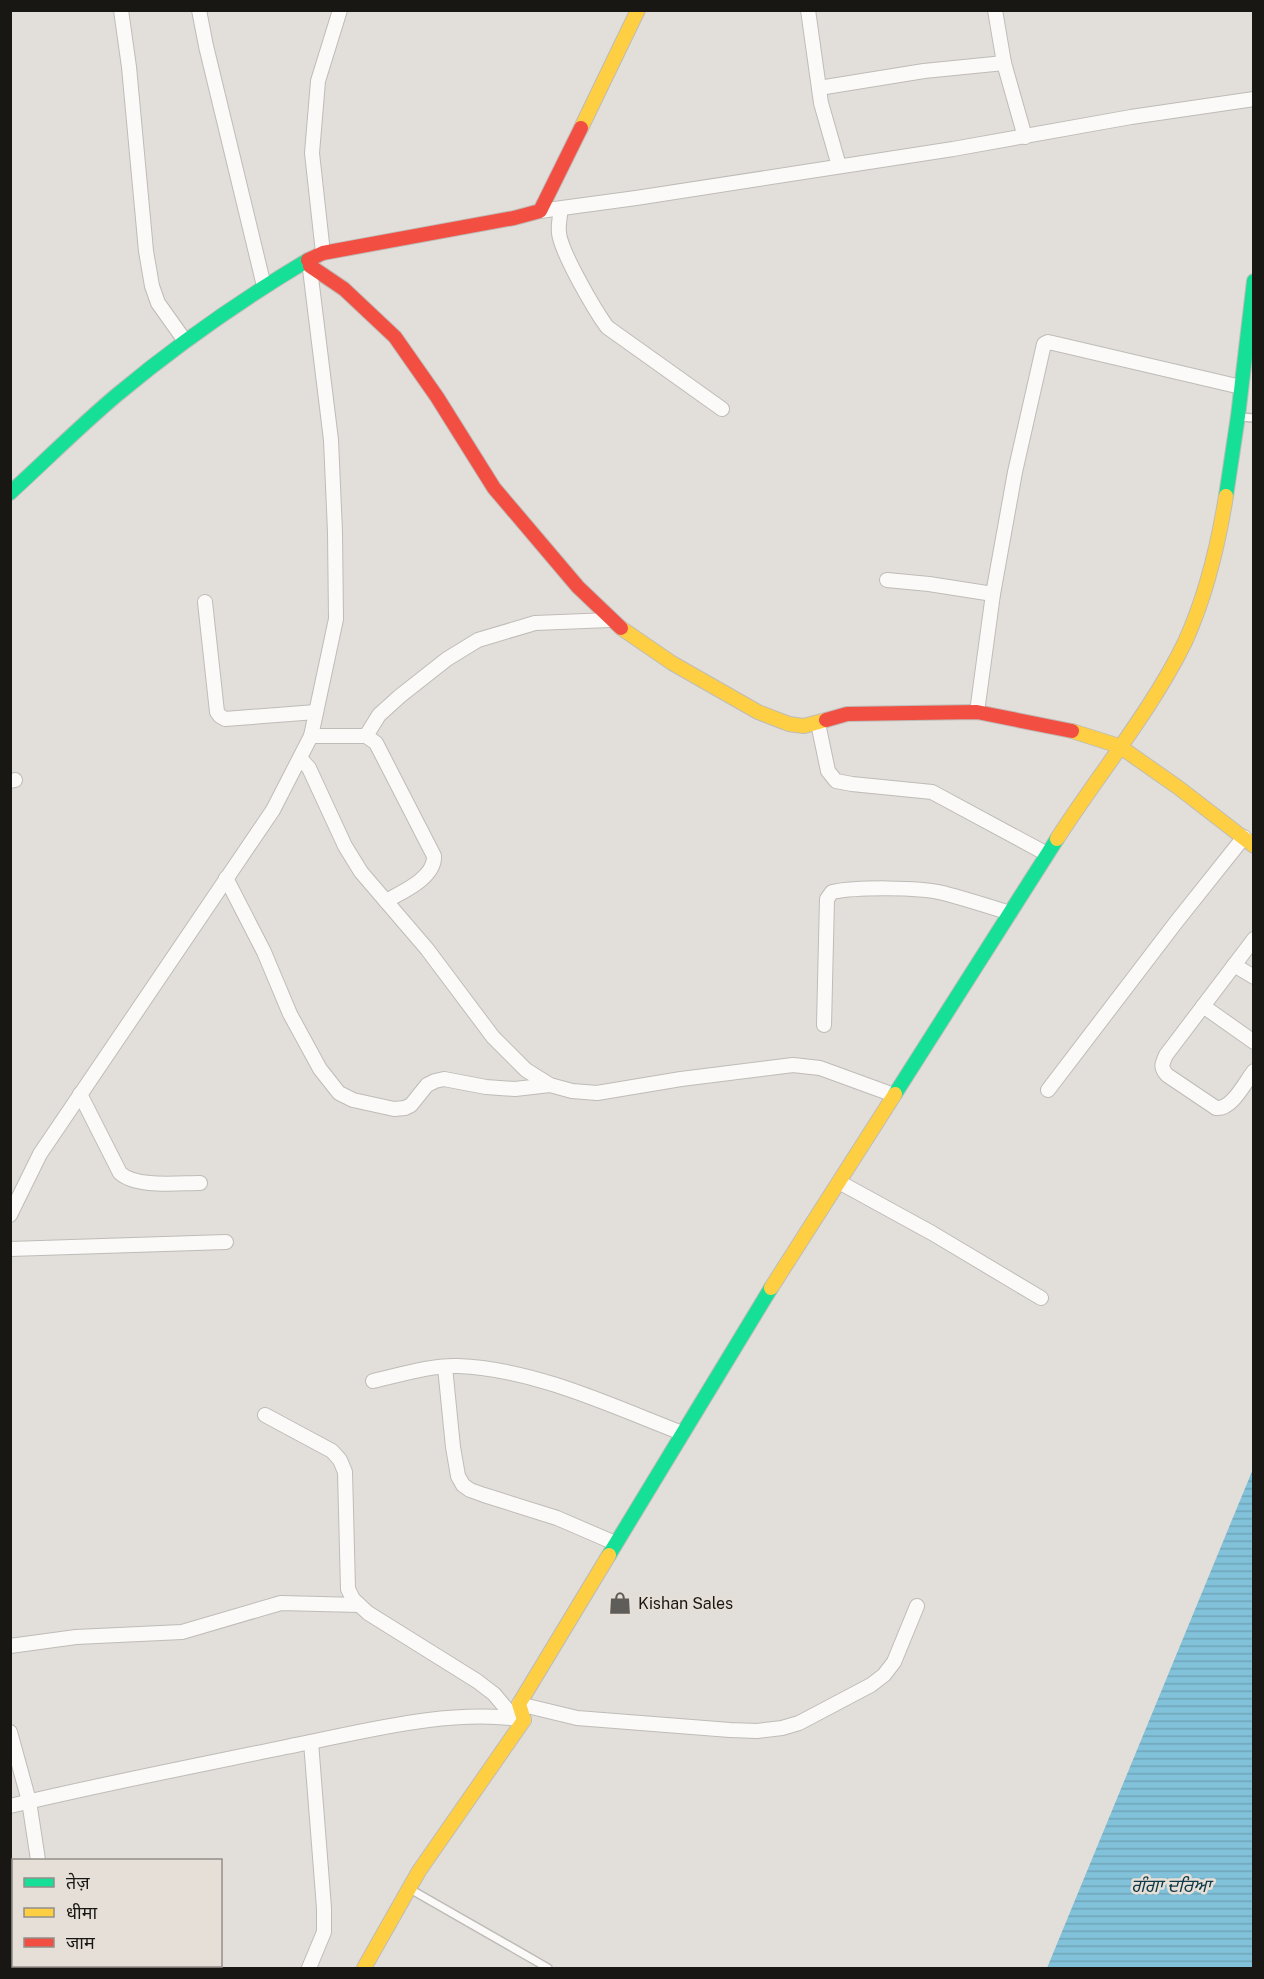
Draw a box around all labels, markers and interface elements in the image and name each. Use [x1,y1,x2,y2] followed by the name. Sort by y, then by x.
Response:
[607,1590,633,1616] shop icon: Kishan Sales
[638,1594,733,1613] place label: Kishan Sales
[12,1859,222,1967] legend
[66,1872,90,1893] text: तेज़
[1131,1875,1214,1896] water label: ਗੰਗਾ ਦਰਿਆ
[66,1902,97,1923] text: धीमा
[66,1932,96,1953] text: जाम

